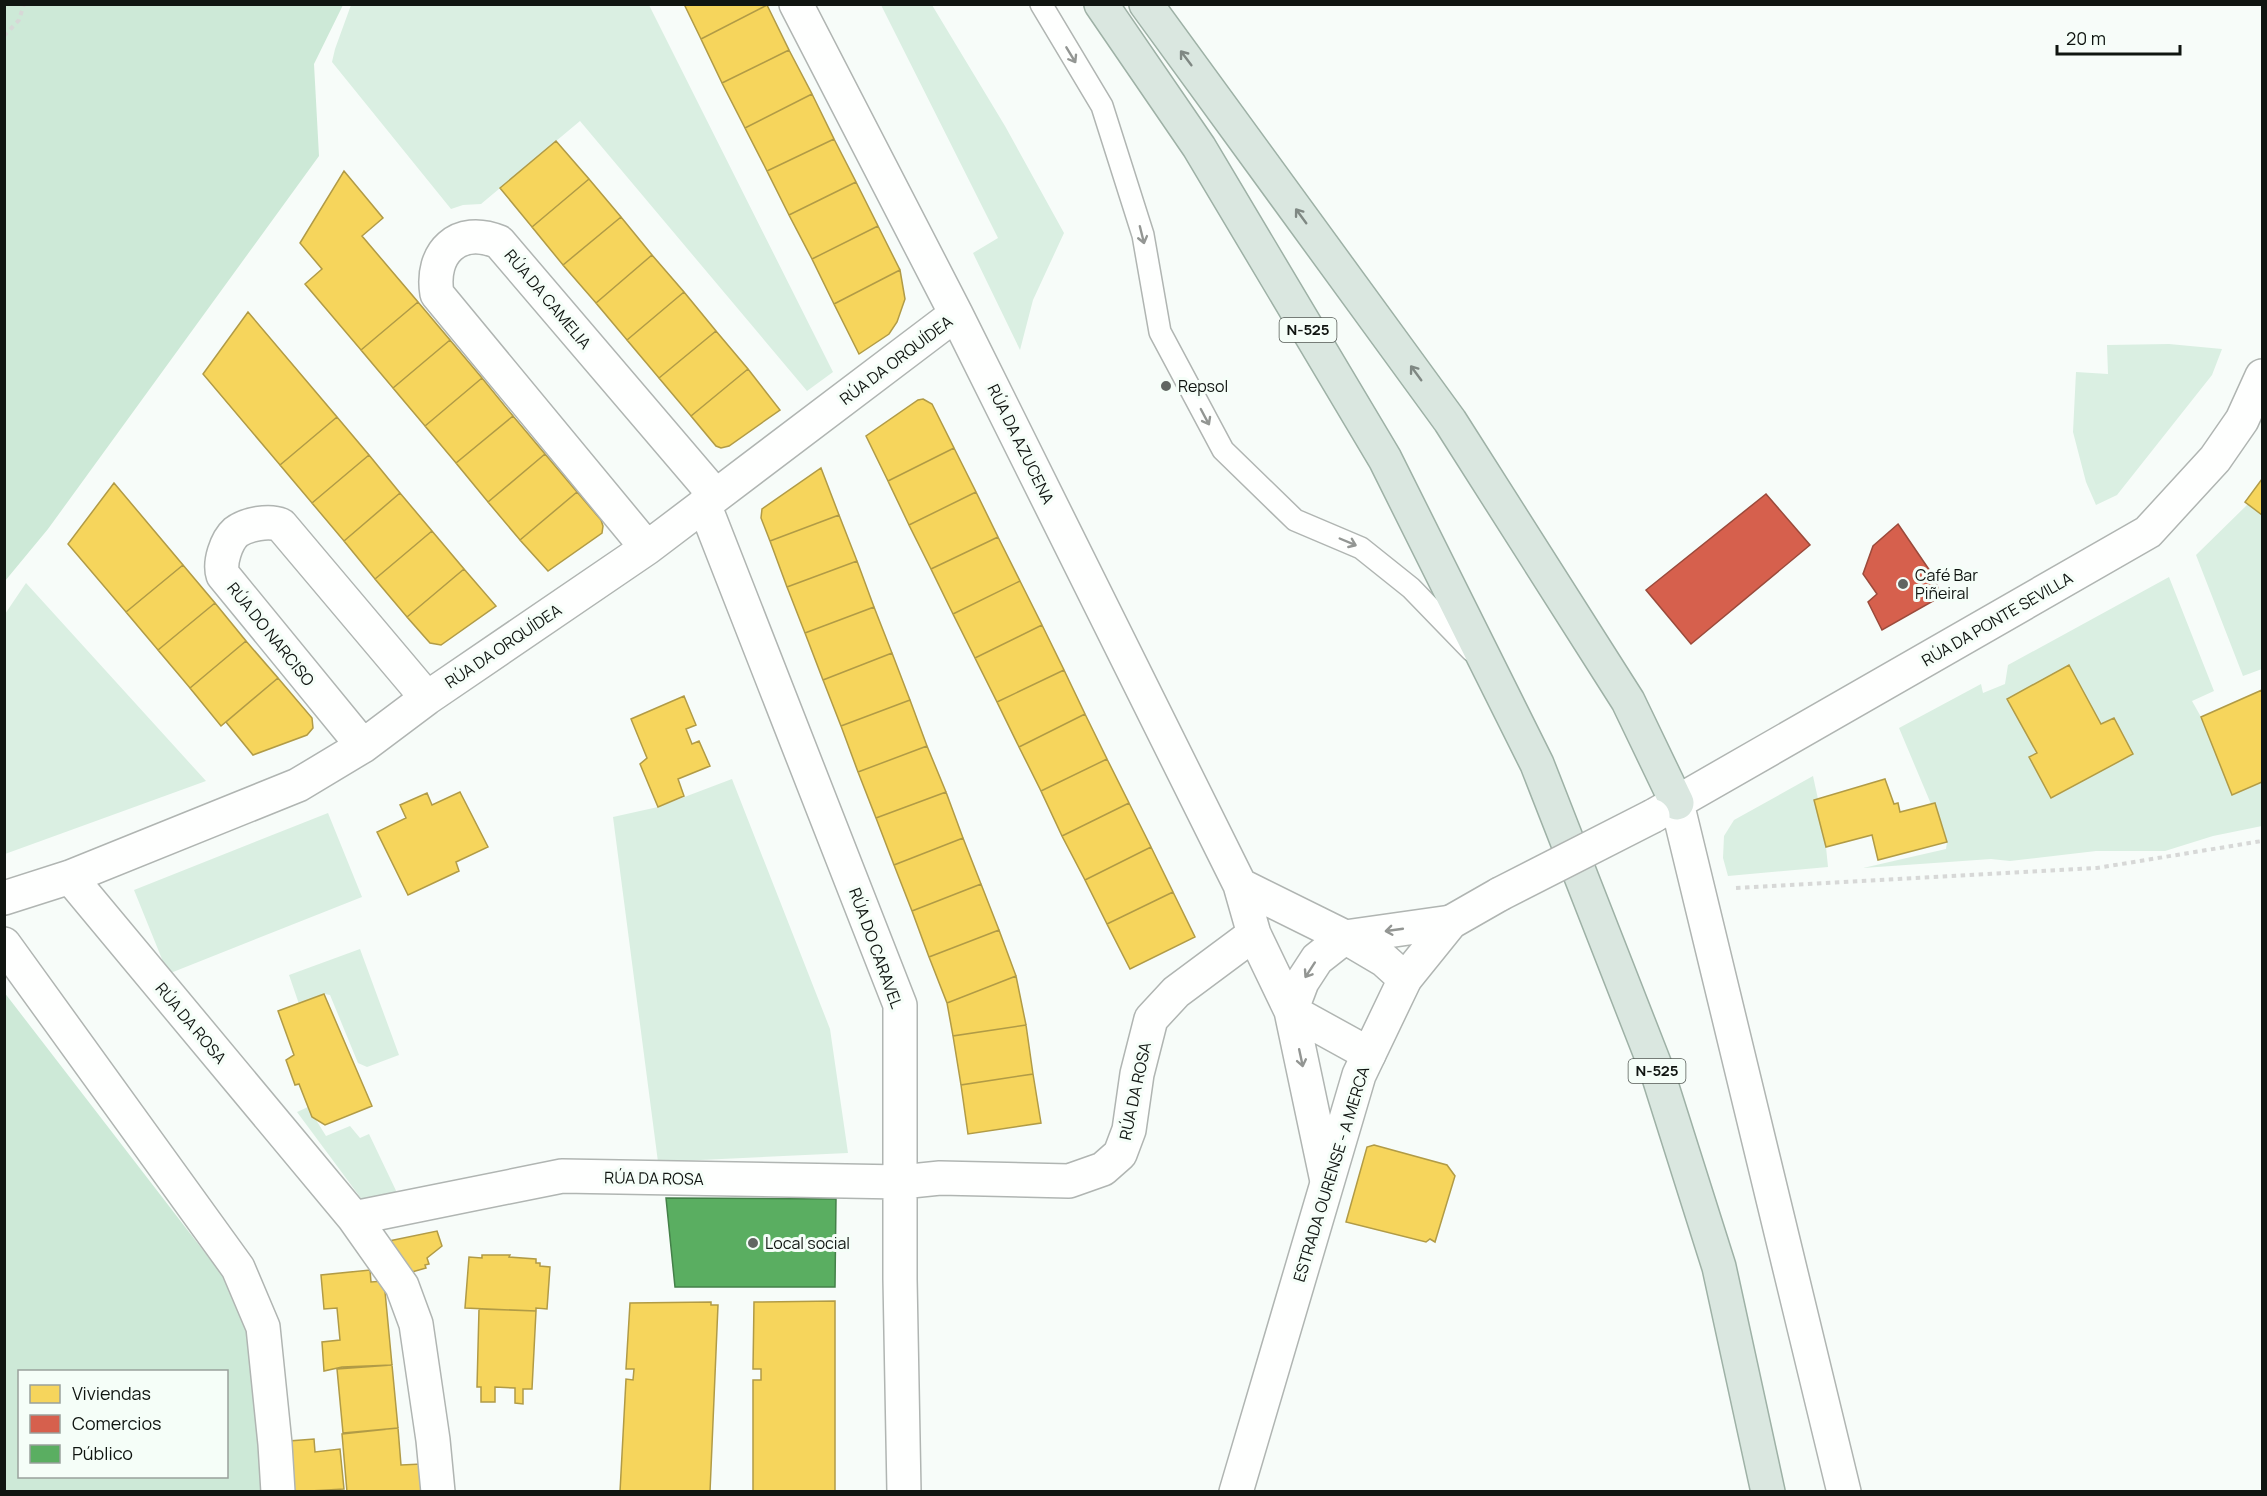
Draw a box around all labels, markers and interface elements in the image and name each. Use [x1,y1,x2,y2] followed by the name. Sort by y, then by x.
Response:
[2057,18,2180,56] scale bar
[2066,26,2106,50] text: 20 m
[1066,46,1078,63] one-way arrow
[1180,51,1192,67] one-way arrow
[1295,208,1307,224] one-way arrow
[1137,225,1149,244] one-way arrow
[500,245,596,353] street label: RÚA DA CAMELIA
[835,310,957,410] street label: RÚA DA ORQUÍDEA
[1280,318,1336,342] road number: N-525
[1409,366,1422,382] one-way arrow
[1178,375,1228,397] place label: Repsol
[1159,379,1173,393] marker: Repsol
[982,380,1060,508] street label: RÚA DA AZUCENA
[1199,408,1211,425] one-way arrow
[1338,537,1356,548] one-way arrow
[1915,564,1978,604] place label: Café Bar Piñeiral
[1918,567,2076,671] street label: RÚA DA PONTE SEVILLA
[1896,577,1910,591] marker: Café Bar Piñeiral
[222,578,320,691] street label: RÚA DO NARCISO
[440,599,566,693] street label: RÚA DA ORQUÍDEA
[844,885,908,1011] street label: RÚA DO CARAVEL
[1384,925,1404,936] one-way arrow
[1304,961,1316,978] one-way arrow
[151,978,231,1068] street label: RÚA DA ROSA
[1114,1040,1156,1142] street label: RÚA DA ROSA
[1296,1048,1307,1067] one-way arrow
[1628,1059,1686,1083] road number: N-525
[1288,1064,1374,1284] street label: ESTRADA OURENSE - A MERCA
[604,1166,704,1190] street label: RÚA DA ROSA
[765,1232,850,1254] place label: Local social
[746,1236,760,1250] marker: Local social
[18,1370,228,1478] legend
[72,1381,151,1405] text: Viviendas
[72,1411,161,1435] text: Comercios
[72,1441,133,1465] text: Público

